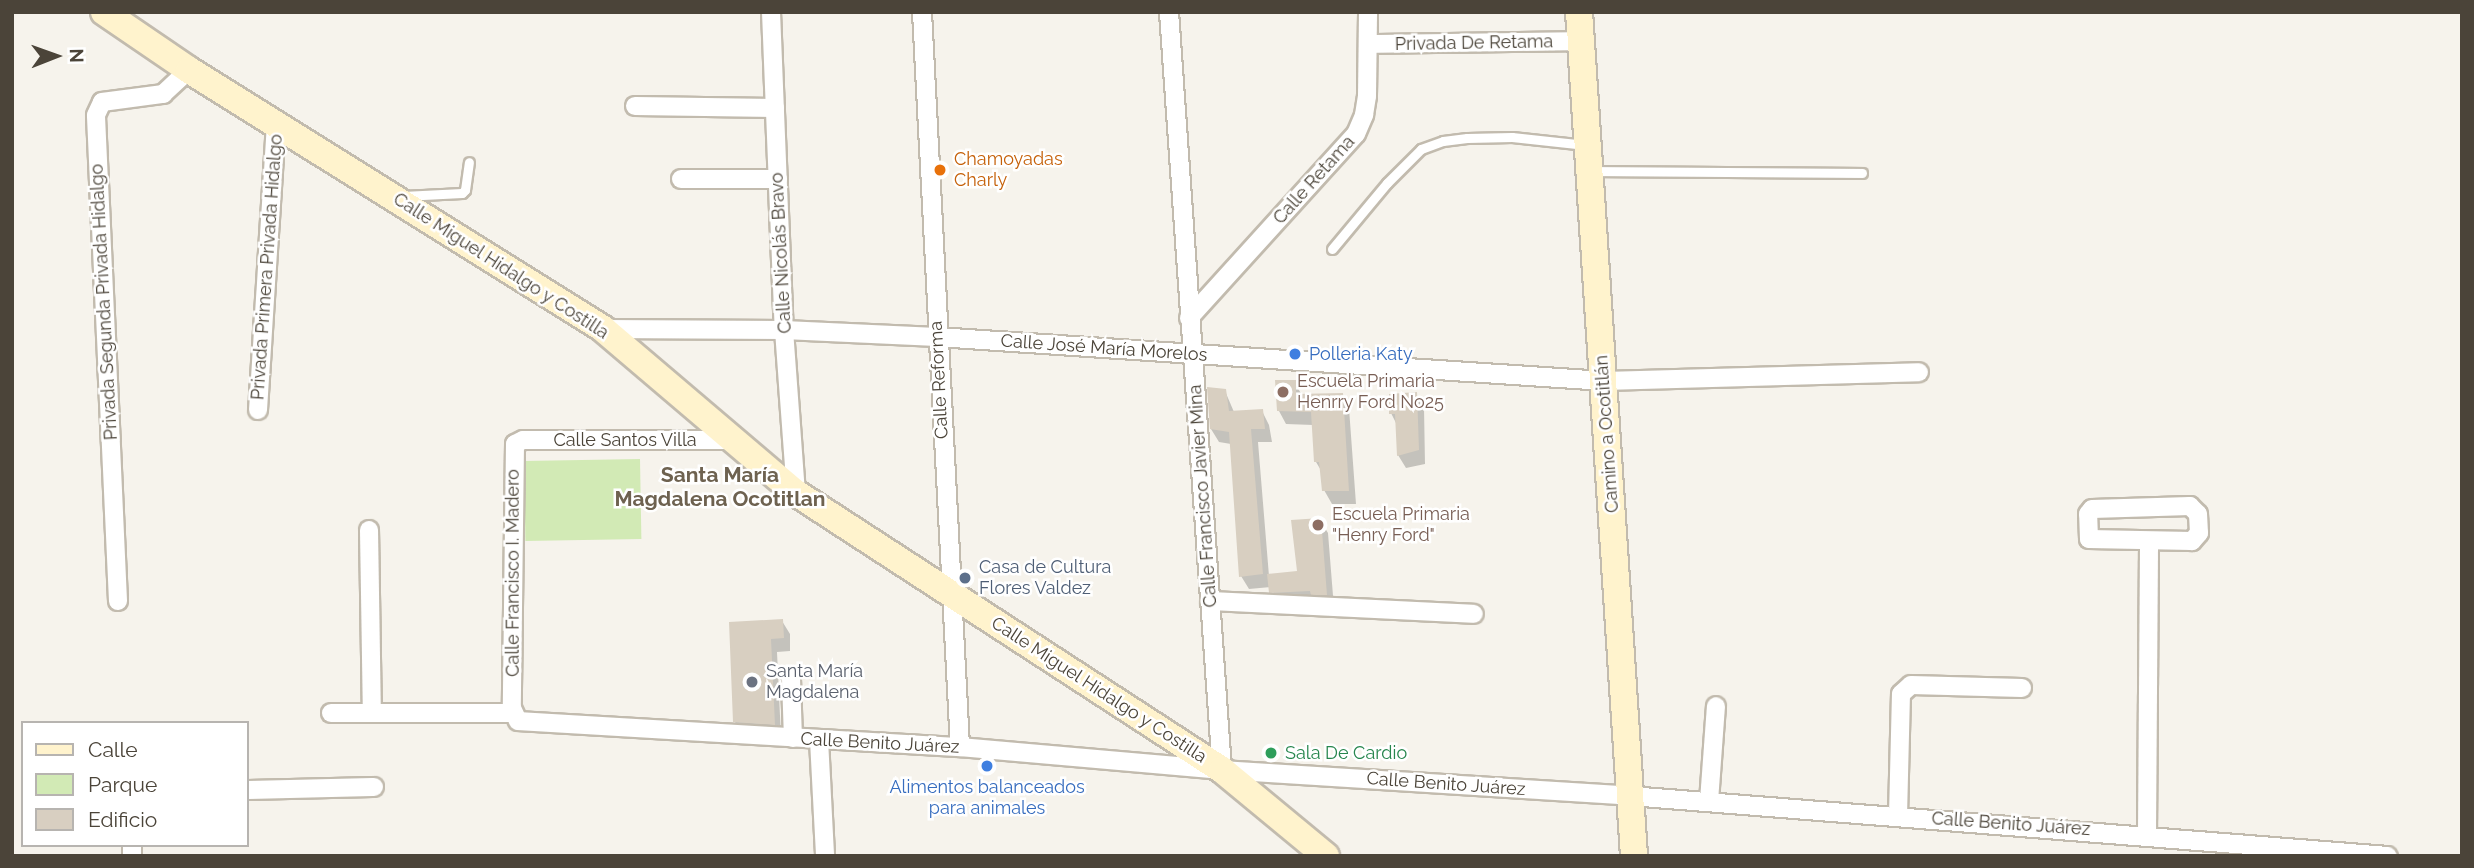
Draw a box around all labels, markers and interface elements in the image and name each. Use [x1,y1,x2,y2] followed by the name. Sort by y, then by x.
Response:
[21,21,91,91] north arrow
[1395,31,1553,55] street label: Privada De Retama
[66,48,88,63] text: N
[1269,131,1359,229] street label: Calle Retama
[247,133,287,401] street label: Privada Primera Privada Hidalgo
[954,149,1063,192] place label: Chamoyadas Charly
[932,162,948,178] marker: Chamoyadas Charly
[86,163,122,441] street label: Privada Segunda Privada Hidalgo
[766,172,796,334] street label: Calle Nicolás Bravo
[389,188,613,344] street label: Calle Miguel Hidalgo y Costilla
[925,320,953,440] street label: Calle Reforma
[1000,330,1208,366] street label: Calle José María Morelos
[1309,343,1413,365] place label: Polleria Katy
[1287,346,1303,362] marker: Polleria Katy
[1591,354,1623,514] street label: Camino a Ocotitlán
[1297,371,1444,414] place label: Escuela Primaria Henrry Ford No25
[1184,383,1222,609] street label: Calle Francisco Javier Mina
[1275,384,1291,400] marker: Escuela Primaria Henrry Ford No25
[553,429,697,451] street label: Calle Santos Villa
[614,462,826,512] district label: Santa María Magdalena Ocotitlan
[502,469,524,677] street label: Calle Francisco I. Madero
[1332,504,1470,546] place label: Escuela Primaria "Henry Ford"
[1310,517,1326,533] marker: Escuela Primaria "Henry Ford"
[979,557,1111,600] place label: Casa de Cultura Flores Valdez
[957,570,973,586] marker: Casa de Cultura Flores Valdez
[987,612,1211,768] street label: Calle Miguel Hidalgo y Costilla
[766,661,863,704] place label: Santa María Magdalena
[744,674,760,690] marker: Santa María Magdalena
[21,721,248,847] legend
[800,728,960,758] street label: Calle Benito Juárez
[88,737,138,762] text: Calle
[1285,742,1407,764] place label: Sala De Cardio
[1263,745,1279,761] marker: Sala De Cardio
[979,758,995,774] marker: Alimentos balanceados para animales
[1366,768,1526,800] street label: Calle Benito Juárez
[88,772,157,797] text: Parque
[889,777,1085,820] place label: Alimentos balanceados para animales
[88,807,157,832] text: Edificio
[1931,808,2091,840] street label: Calle Benito Juárez

